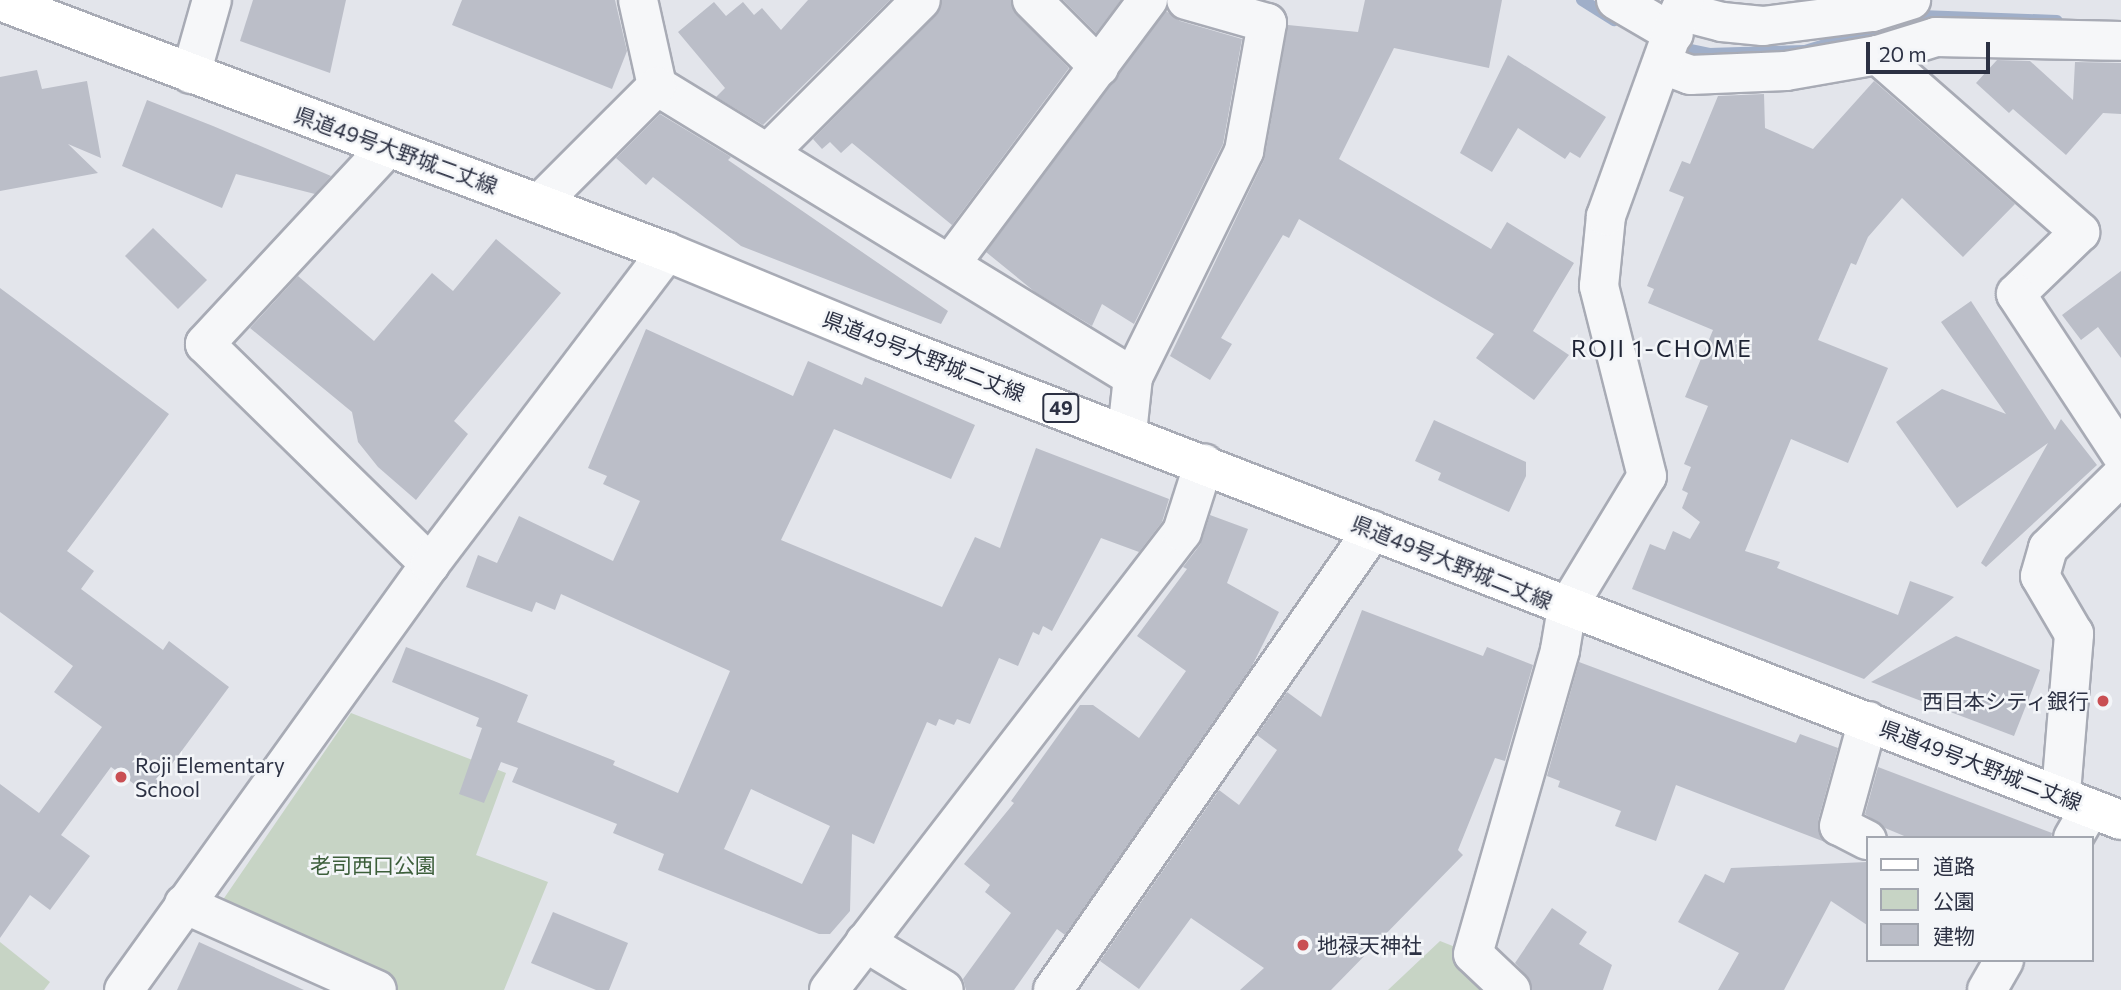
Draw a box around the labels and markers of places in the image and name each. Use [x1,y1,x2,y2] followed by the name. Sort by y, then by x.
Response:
[1921,688,2089,714] place label: 西日本シティ銀行
[2095,693,2111,709] marker: 西日本シティ銀行
[135,752,285,802] place label: Roji Elementary School
[113,769,129,785] marker: Roji Elementary School
[1317,932,1422,958] place label: 地禄天神社
[1295,937,1311,953] marker: 地禄天神社

